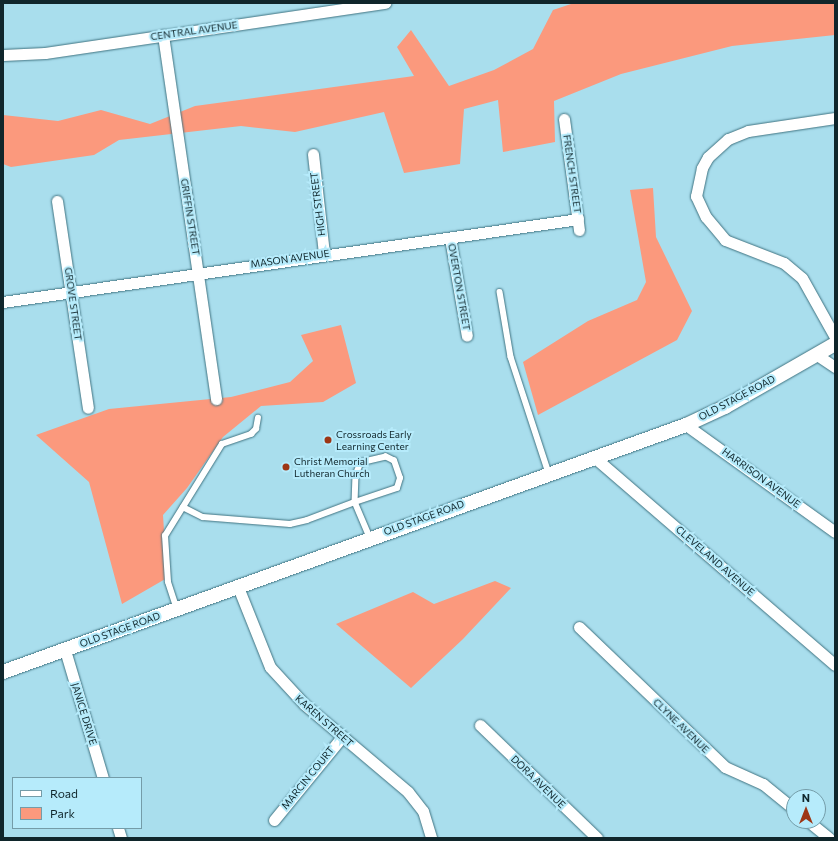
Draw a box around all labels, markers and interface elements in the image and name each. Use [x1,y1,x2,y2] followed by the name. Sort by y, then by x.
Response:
[150,19,238,43] street label: CENTRAL AVENUE
[561,134,583,214] street label: FRENCH STREET
[308,171,328,237] street label: HIGH STREET
[178,178,202,256] street label: GRIFFIN STREET
[445,243,473,331] street label: OVERTON STREET
[250,248,330,270] street label: MASON AVENUE
[62,267,84,341] street label: GROVE STREET
[697,373,777,423] street label: OLD STAGE ROAD
[336,428,412,452] place label: Crossroads Early Learning Center
[323,435,333,445] marker: Crossroads Early Learning Center
[720,446,802,510] street label: HARRISON AVENUE
[294,455,370,478] place label: Christ Memorial Lutheran Church
[281,462,291,472] marker: Christ Memorial Lutheran Church
[382,498,466,538] street label: OLD STAGE ROAD
[673,524,757,598] street label: CLEVELAND AVENUE
[78,610,162,650] street label: OLD STAGE ROAD
[69,681,99,747] street label: JANICE DRIVE
[293,693,355,749] street label: KAREN STREET
[651,696,711,756] street label: CLYNE AVENUE
[279,744,337,812] street label: MARCIN COURT
[508,753,568,811] street label: DORA AVENUE
[12,777,142,829] legend
[50,786,78,800] text: Road
[786,789,826,829] north arrow
[802,791,810,804] text: N
[50,806,75,820] text: Park

